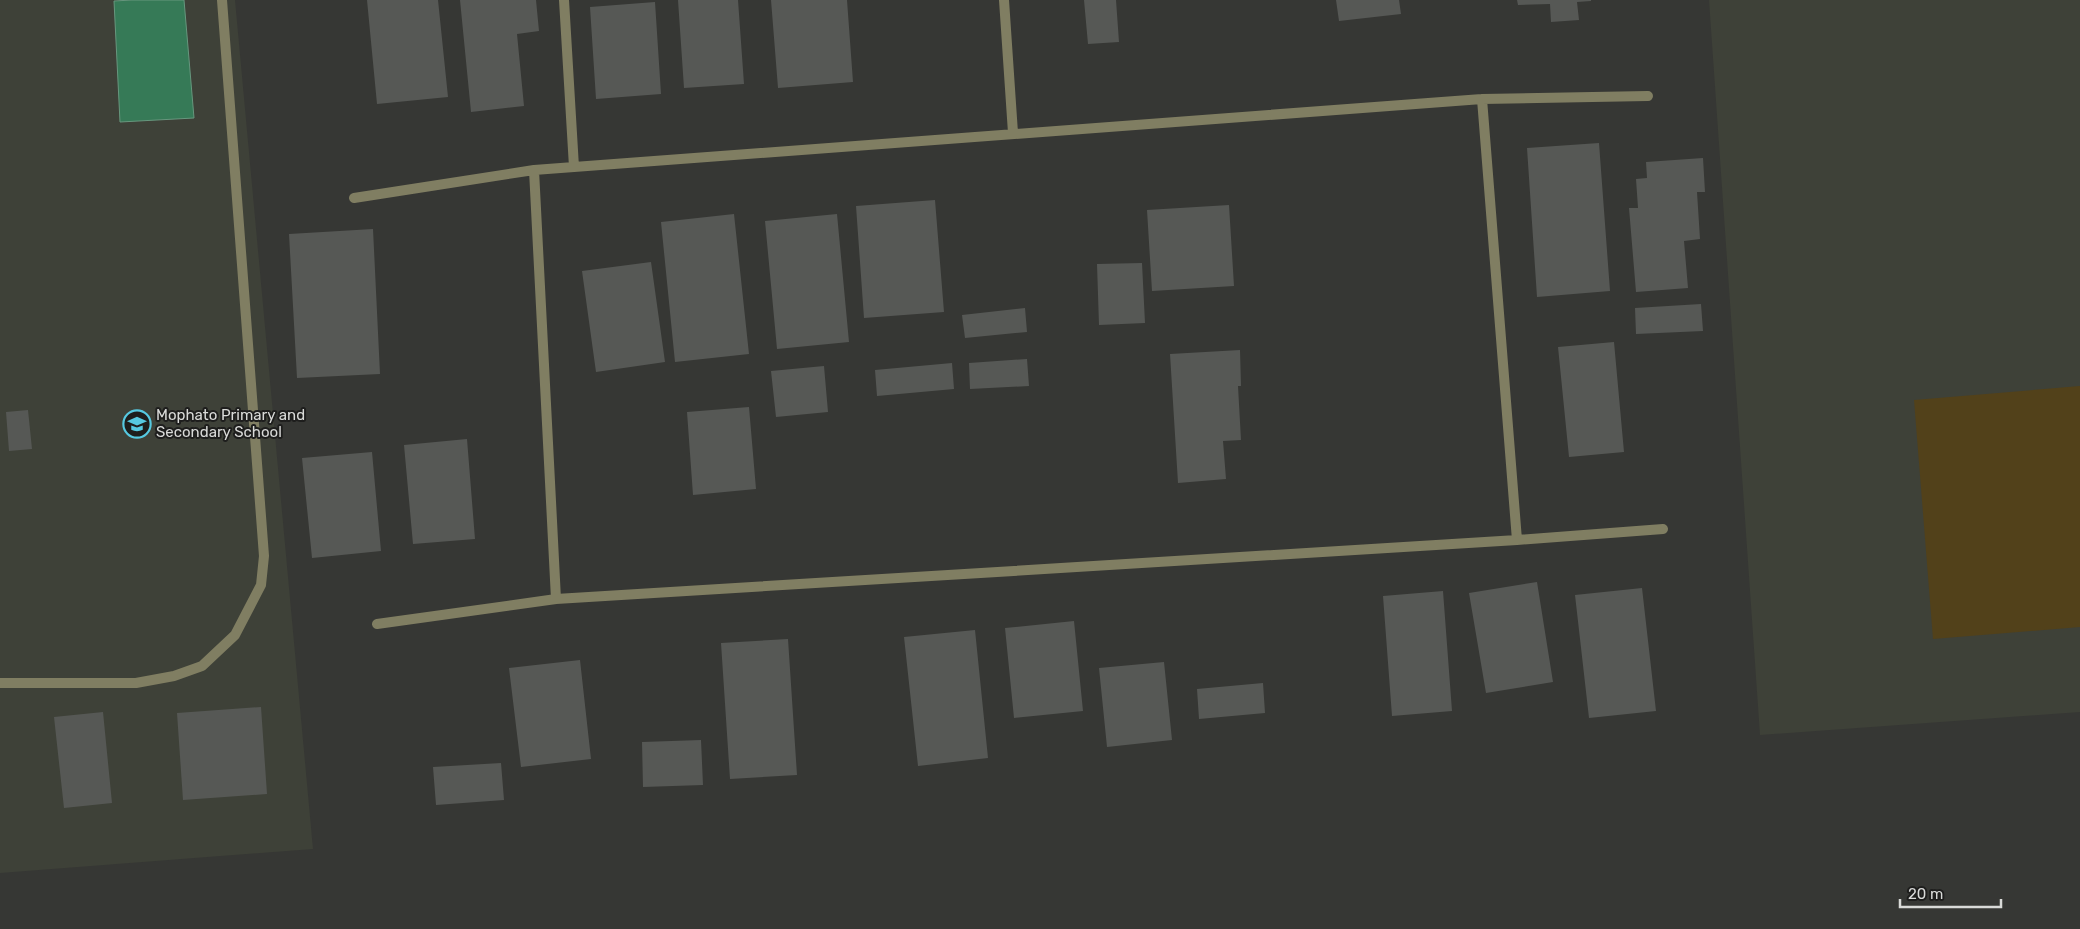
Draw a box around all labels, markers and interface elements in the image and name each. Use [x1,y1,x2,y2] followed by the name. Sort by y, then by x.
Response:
[156,406,305,441] place label: Mophato Primary and Secondary School
[122,409,152,439] school or university icon: Mophato Primary and Secondary School
[1900,876,2001,908] scale bar
[1908,885,1943,903] text: 20 m

